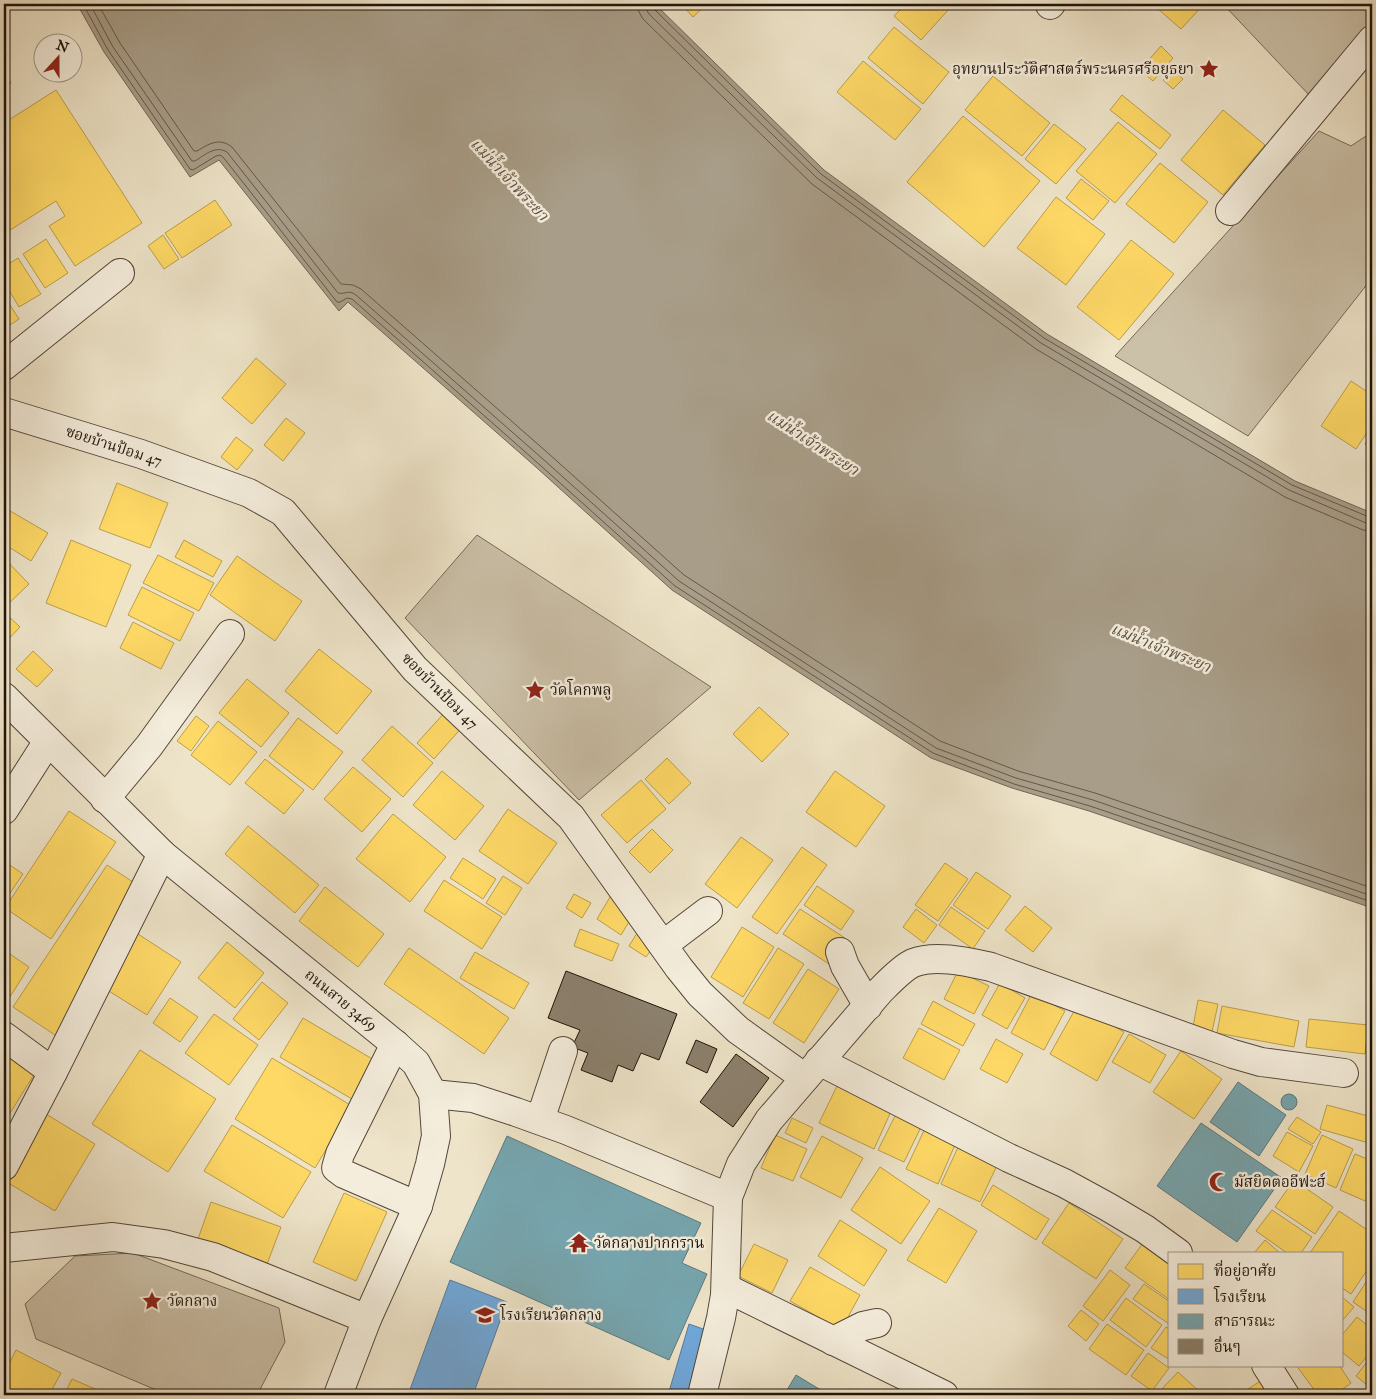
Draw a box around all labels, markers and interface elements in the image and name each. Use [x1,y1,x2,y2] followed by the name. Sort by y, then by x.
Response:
[32,32,82,82] north arrow
[54,36,71,56] text: N
[1198,58,1220,80] place icon: อุทยานประวัติศาสตร์พระนครศรีอยุธยา
[952,59,1194,80] place label: อุทยานประวัติศาสตร์พระนครศรีอยุธยา
[467,133,555,225] water label: แม่น้ำเจ้าพระยา
[763,404,864,480] water label: แม่น้ำเจ้าพระยา
[63,422,165,470] street label: ซอยบ้านป้อม 47
[1108,617,1215,676] water label: แม่น้ำเจ้าพระยา
[398,649,482,733] street label: ซอยบ้านป้อม 47
[524,679,546,701] place icon: วัดโคกพลู
[550,679,611,700] place label: วัดโคกพลู
[301,965,381,1035] street label: ถนนสาย 3469
[1208,1171,1230,1193] mosque icon: มัสยิดตออีฟะฮ์
[1234,1172,1326,1191] place label: มัสยิดตออีฟะฮ์
[568,1232,590,1254] temple icon: วัดกลางปากกราน
[594,1234,704,1252] place label: วัดกลางปากกราน
[1168,1252,1344,1366] legend
[1214,1260,1276,1281] text: ที่อยู่อาศัย
[1213,1286,1266,1306] text: โรงเรียน
[141,1290,163,1312] place icon: วัดกลาง
[167,1292,217,1310] place label: วัดกลาง
[474,1304,496,1326] school or university icon: โรงเรียนวัดกลาง
[499,1304,602,1324] place label: โรงเรียนวัดกลาง
[1214,1312,1275,1330] text: สาธารณะ
[1214,1336,1240,1356] text: อื่นๆ

